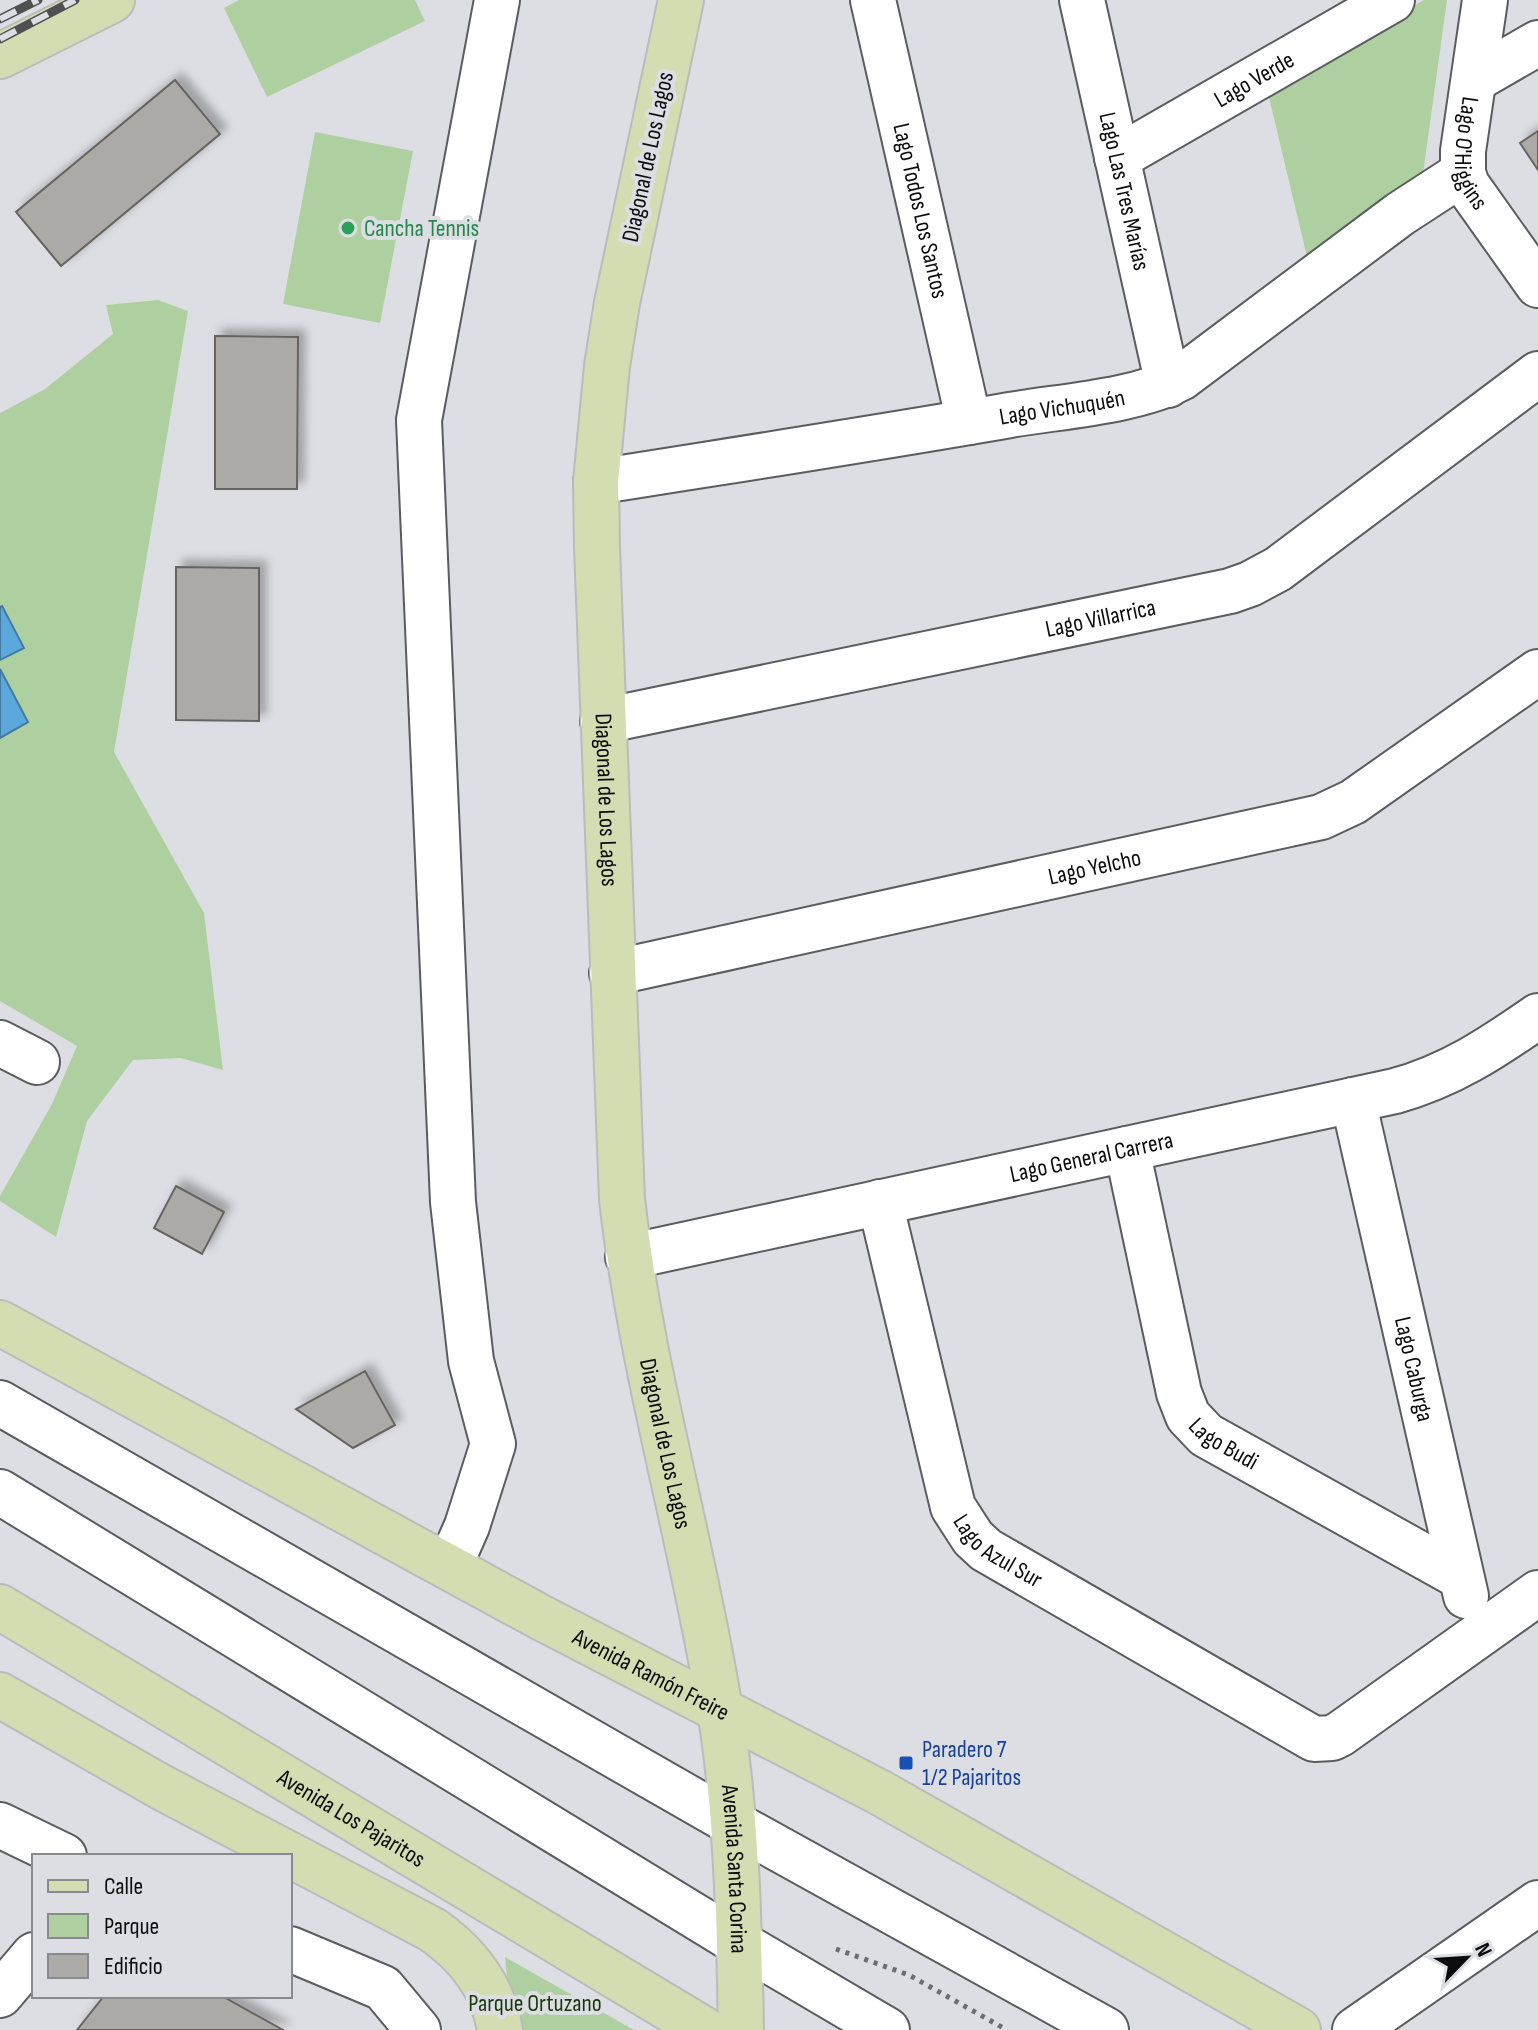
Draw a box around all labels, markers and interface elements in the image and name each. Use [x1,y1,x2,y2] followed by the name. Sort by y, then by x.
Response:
[1209,45,1299,114] street label: Lago Verde
[616,69,680,245] street label: Diagonal de Los Lagos
[1448,95,1494,215] street label: Lago O'Higgins
[1093,109,1156,273] street label: Lago Las Tres Marías
[887,120,955,301] street label: Lago Todos Los Santos
[364,214,479,243] place label: Cancha Tennis
[339,219,357,237] marker: Cancha Tennis
[997,383,1127,431] street label: Lago Vichuquén
[1043,592,1158,643] street label: Lago Villarrica
[589,713,625,887] street label: Diagonal de Los Lagos
[1045,843,1144,891] street label: Lago Yelcho
[1007,1125,1176,1189] street label: Lago General Carrera
[1388,1314,1440,1424] street label: Lago Caburga
[633,1356,698,1531] street label: Diagonal de Los Lagos
[1183,1411,1264,1476] street label: Lago Budi
[947,1509,1048,1594] street label: Lago Azul Sur
[567,1622,734,1727] street label: Avenida Ramón Freire
[922,1735,1021,1792] place label: Paradero 7 1/2 Pajaritos
[897,1754,915,1772] marker: Paradero 7 1/2 Pajaritos
[271,1762,431,1873] street label: Avenida Los Pajaritos
[715,1782,754,1954] street label: Avenida Santa Corina
[32,1854,292,1998] legend
[104,1872,143,1901] text: Calle
[104,1912,159,1941] text: Parque
[1426,1918,1506,1998] north arrow
[1468,1939,1497,1961] text: N
[104,1952,163,1981] text: Edificio
[468,1989,602,2018] park label: Parque Ortuzano

